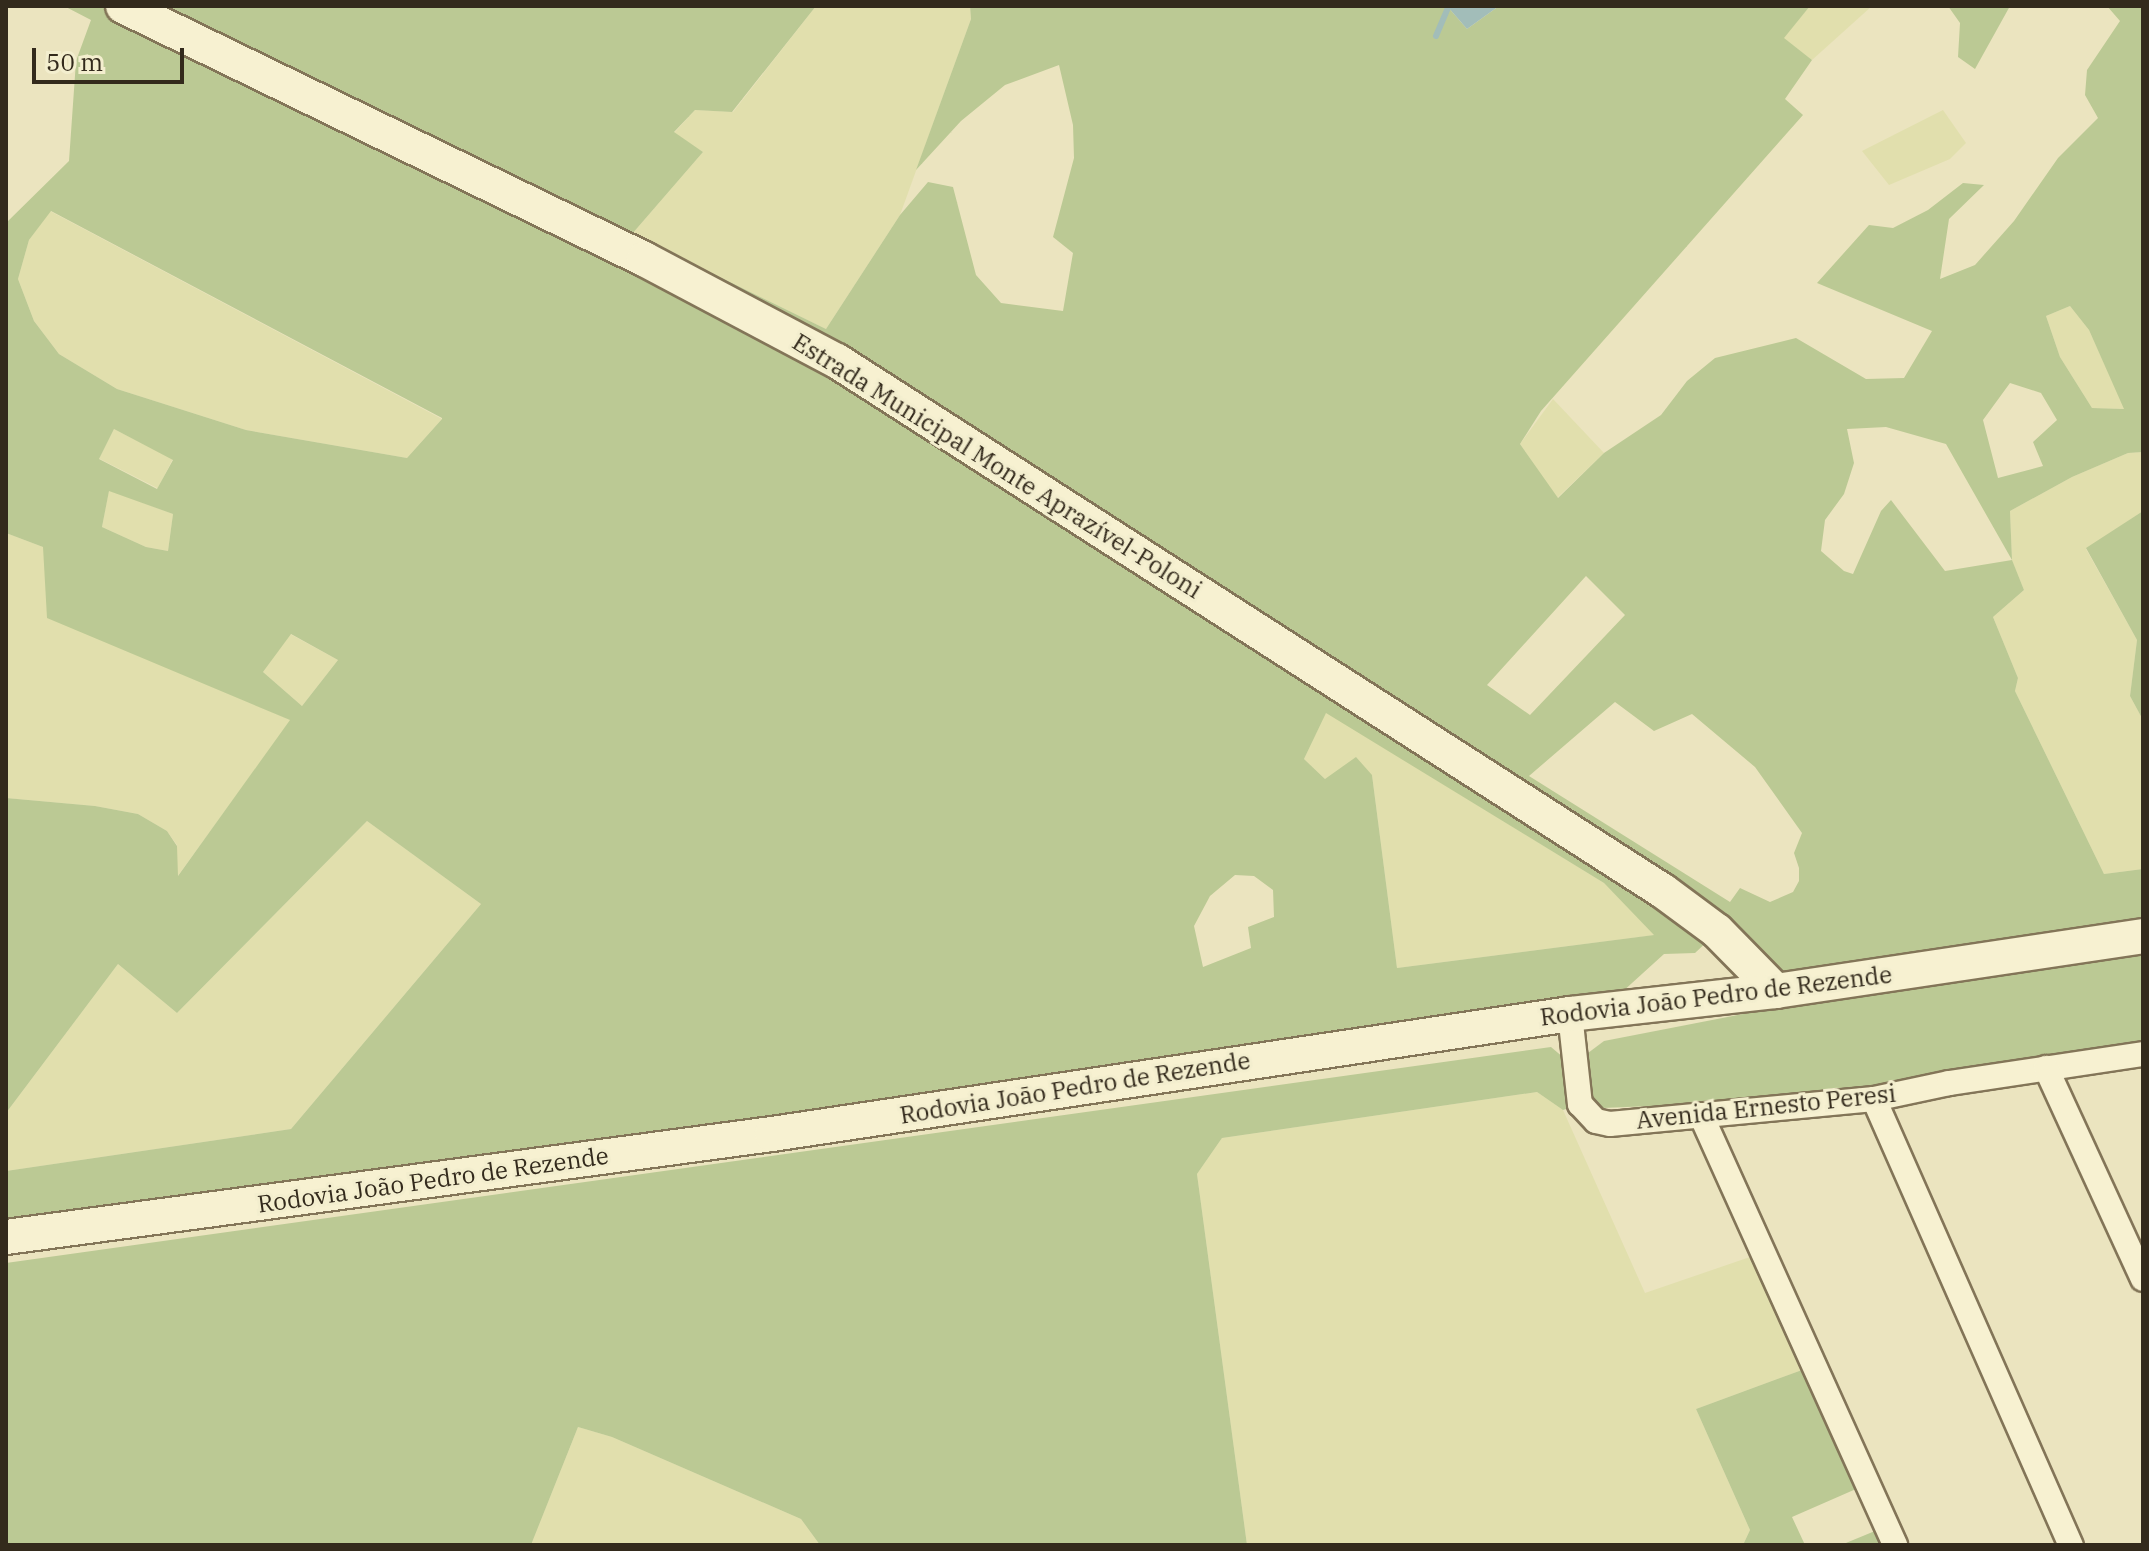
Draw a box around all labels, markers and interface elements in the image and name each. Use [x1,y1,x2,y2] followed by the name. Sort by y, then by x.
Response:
[36,32,188,82] scale bar
[46,46,103,78] text: 50 m
[787,327,1207,605] street label: Estrada Municipal Monte Aprazível-Poloni
[1538,960,1894,1032] street label: Rodovia João Pedro de Rezende
[898,1046,1252,1130] street label: Rodovia João Pedro de Rezende
[1635,1079,1897,1135] street label: Avenida Ernesto Peresi
[256,1141,610,1219] street label: Rodovia João Pedro de Rezende

